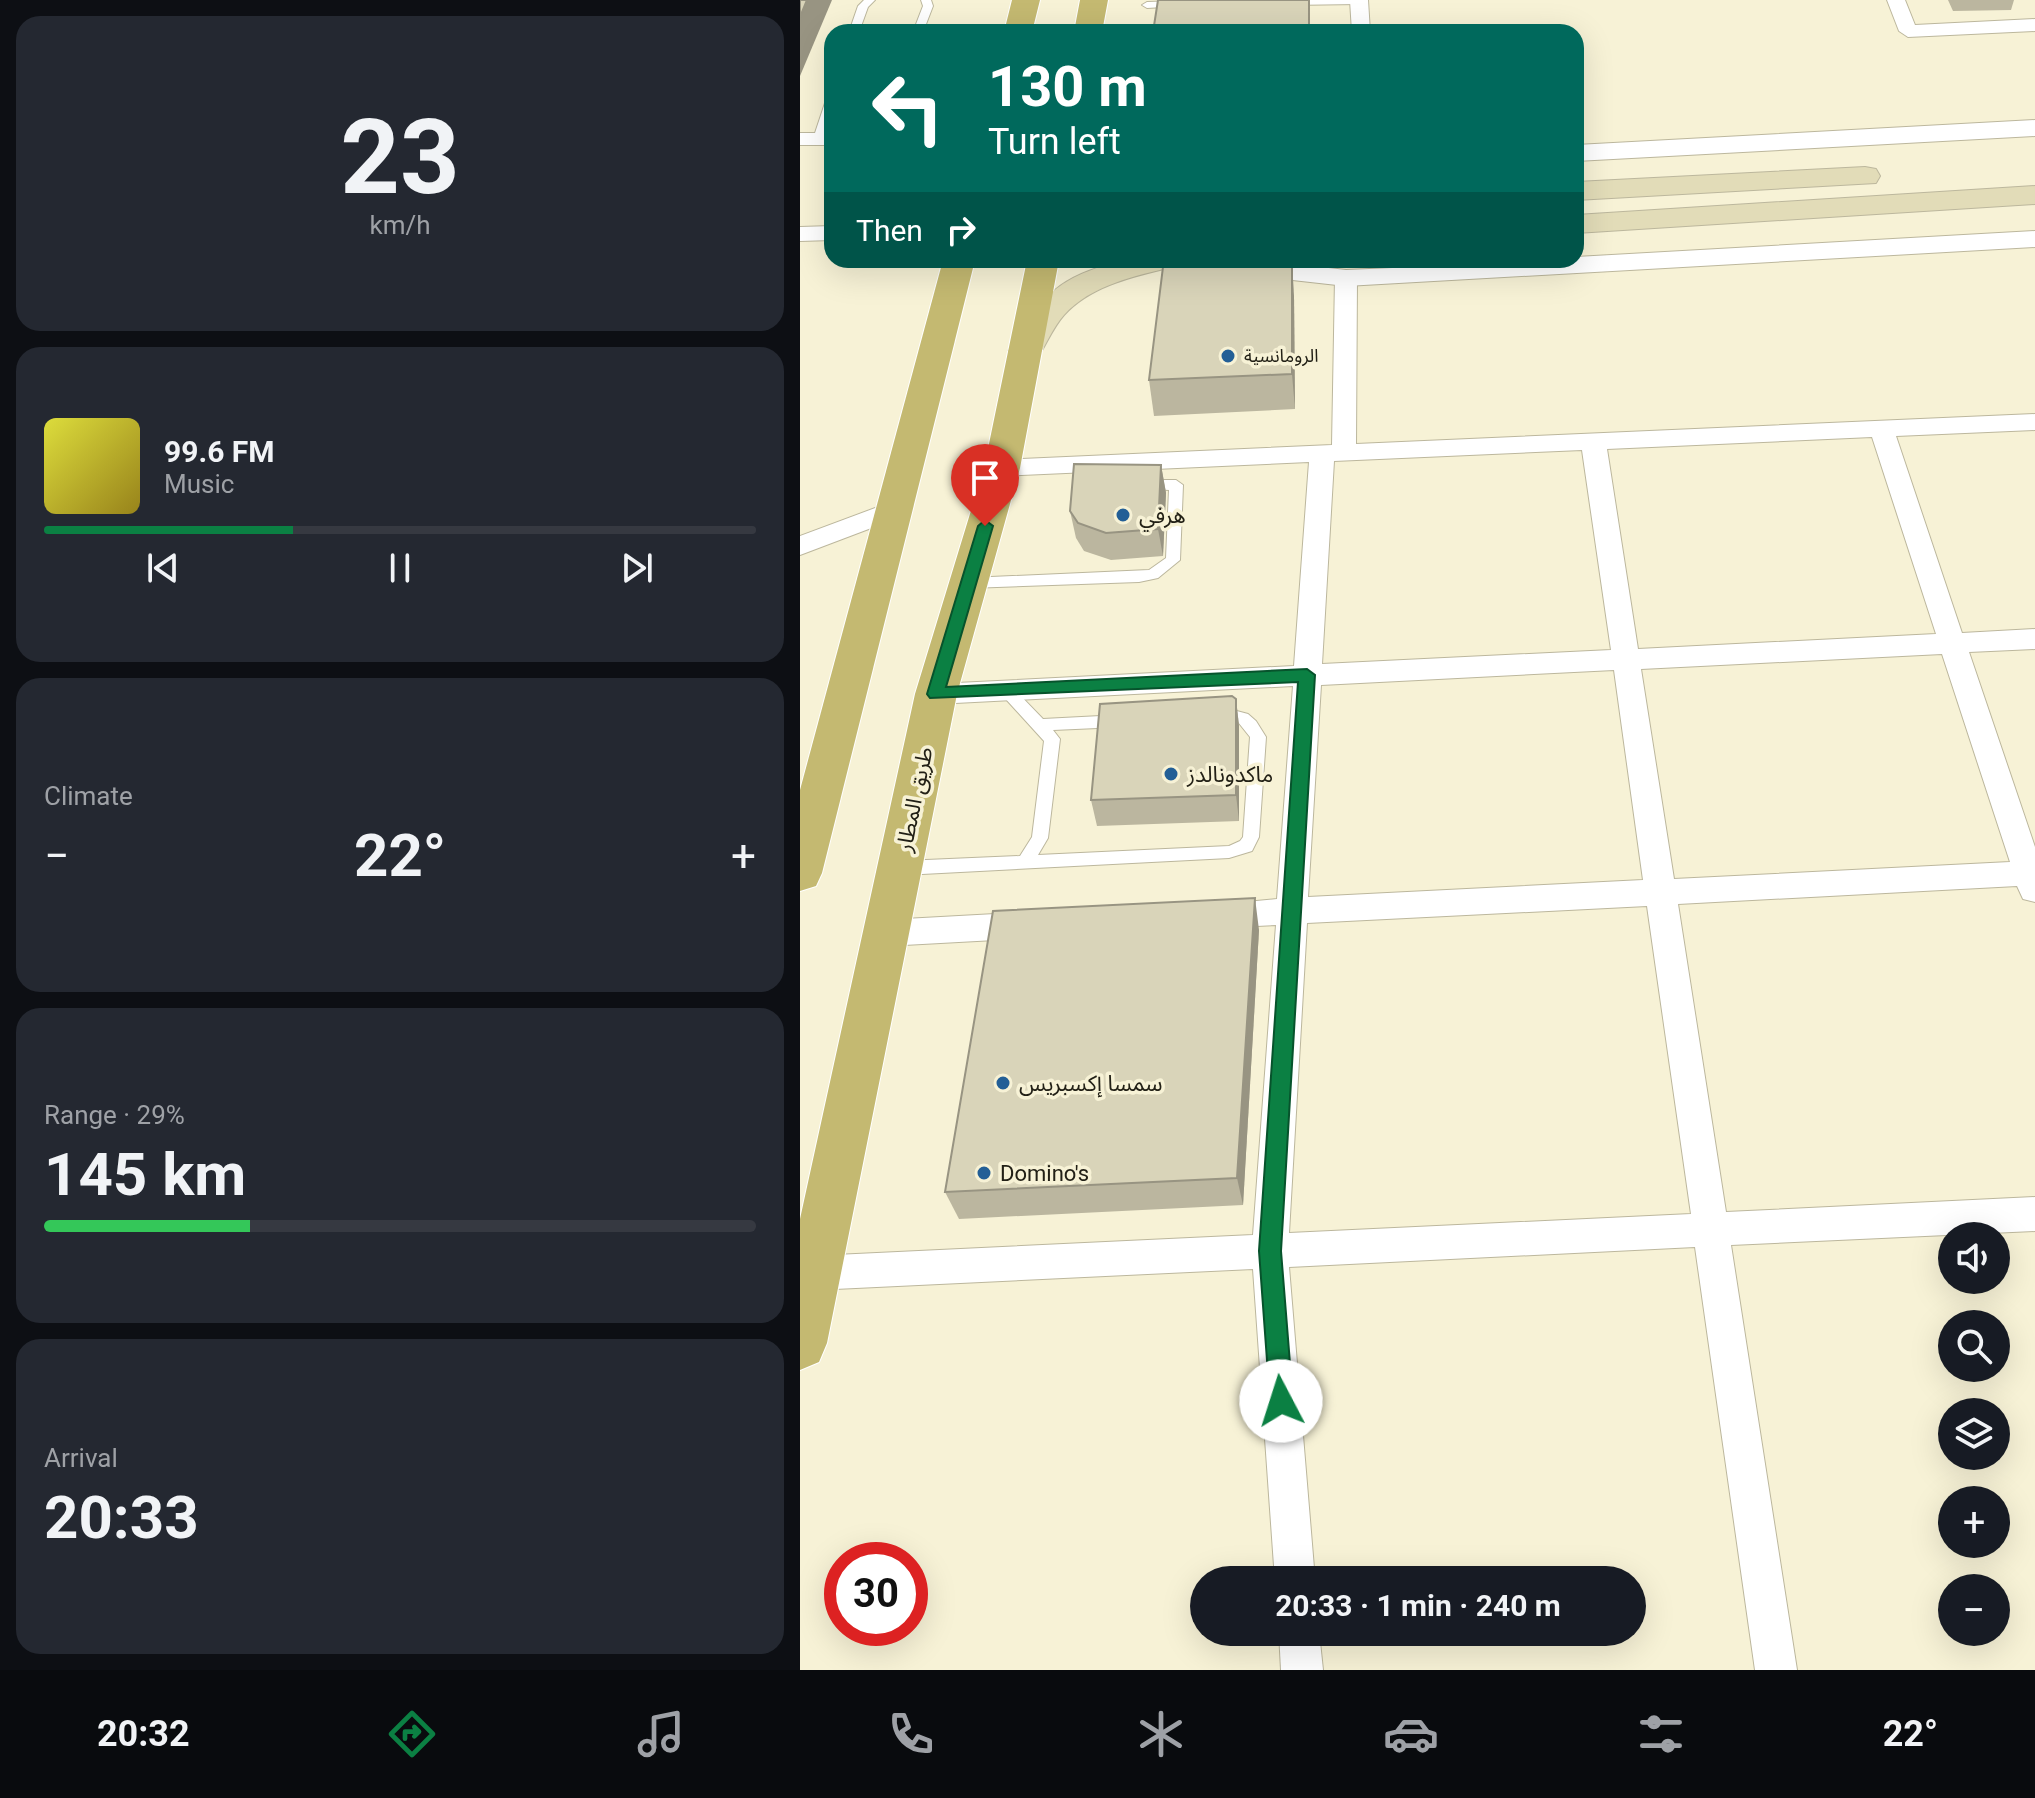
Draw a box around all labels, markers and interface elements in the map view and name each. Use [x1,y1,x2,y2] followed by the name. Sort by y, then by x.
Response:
[988,54,1147,120] text: 130 m
[856,56,960,160] icon: left
[340,97,460,218] text: 23
[988,121,1121,163] text: Turn left
[939,208,983,252] icon: right
[369,210,431,240] text: km/h
[856,213,923,248] text: Then
[1244,345,1318,367] place label: الرومانسية
[1219,347,1237,365] marker: الرومانسية
[164,434,275,469] text: 99.6 FM
[951,444,1019,526] pin
[963,456,1007,500] icon: arrive
[164,469,234,499] text: Music
[1139,503,1186,532] place label: هرفي
[1114,506,1132,524] marker: هرفي
[141,546,185,590] icon: previous
[378,546,422,590] icon: pause
[615,546,659,590] icon: next
[891,744,939,855] street label: طريق المطار
[1186,762,1273,788] place label: ماكدونالدز
[1162,765,1180,783] marker: ماكدونالدز
[44,781,133,811] text: Climate
[354,820,446,891] text: 22°
[44,830,69,882] text: −
[731,830,756,882] text: +
[1019,1071,1163,1098] place label: سمسا إكسبريس
[994,1074,1012,1092] marker: سمسا إكسبريس
[44,1100,185,1130] text: Range · 29%
[44,1139,246,1210] text: 145 km
[1000,1161,1089,1186] place label: Domino's
[975,1164,993,1182] marker: Domino's
[1938,1222,2010,1646] map controls
[1938,1222,2010,1294] button: sound
[1938,1310,2010,1382] button: search
[1239,1359,1323,1443] position arrow
[1938,1398,2010,1470] button: layers
[44,1443,118,1473] text: Arrival
[44,1482,199,1553] text: 20:33
[1938,1486,2010,1558] button: +
[824,1542,928,1646] speed limit sign: 30
[1938,1574,2010,1646] button: −
[1275,1588,1561,1623] text: 20:33 · 1 min · 240 m
[384,1706,440,1762] icon: directions
[633,1706,689,1762] icon: music
[883,1706,939,1762] icon: phone
[1133,1706,1189,1762] icon: climate
[1383,1706,1439,1762] icon: car
[1633,1706,1689,1762] icon: filters
[97,1713,190,1755] text: 20:32
[1883,1713,1938,1755] text: 22°

